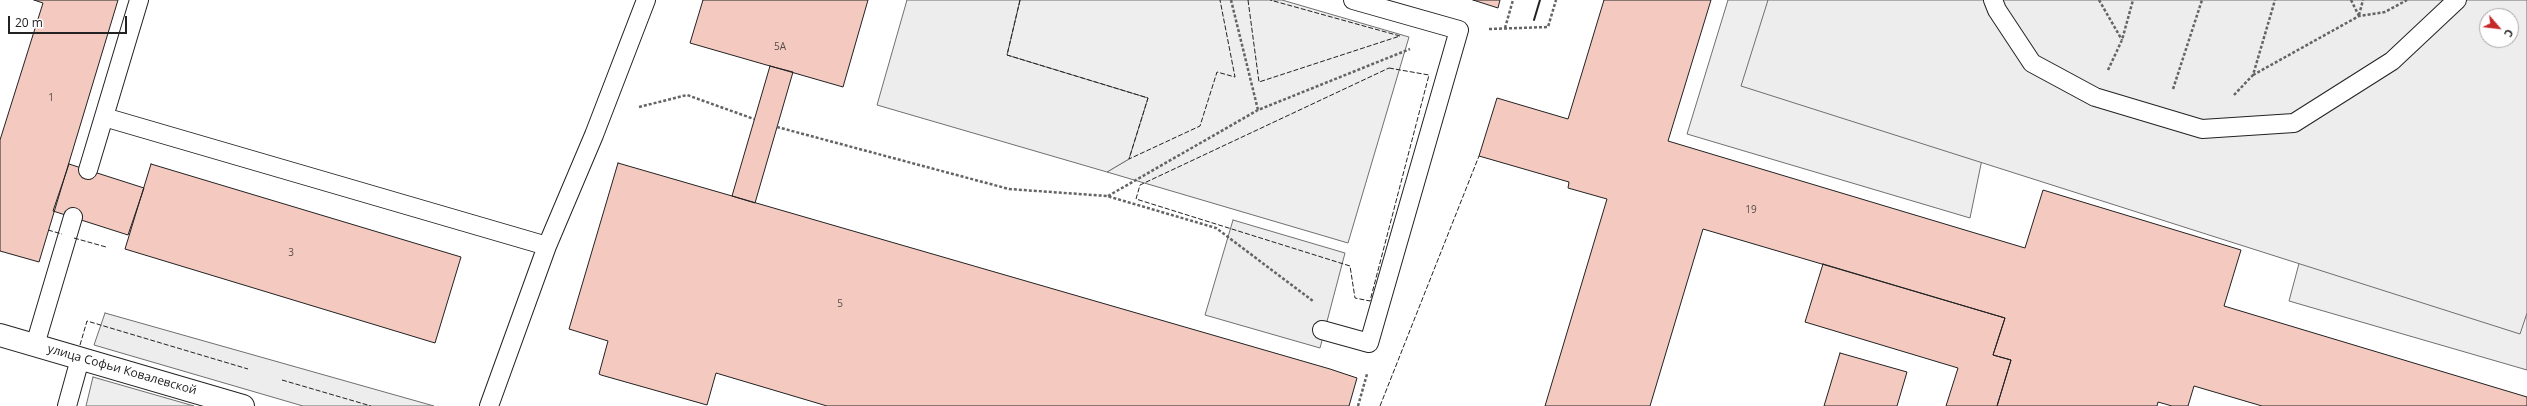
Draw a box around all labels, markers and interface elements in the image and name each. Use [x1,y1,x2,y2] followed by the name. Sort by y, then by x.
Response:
[10,8,129,34] scale bar
[2479,8,2519,48] north arrow
[15,14,43,31] text: 20 m
[2501,27,2517,40] text: С
[774,41,786,53] house number: 5А
[48,92,54,104] house number: 1
[1745,204,1757,216] house number: 19
[288,247,294,259] house number: 3
[837,298,843,310] house number: 5
[46,342,198,398] street label: улица Софьи Ковалевской

